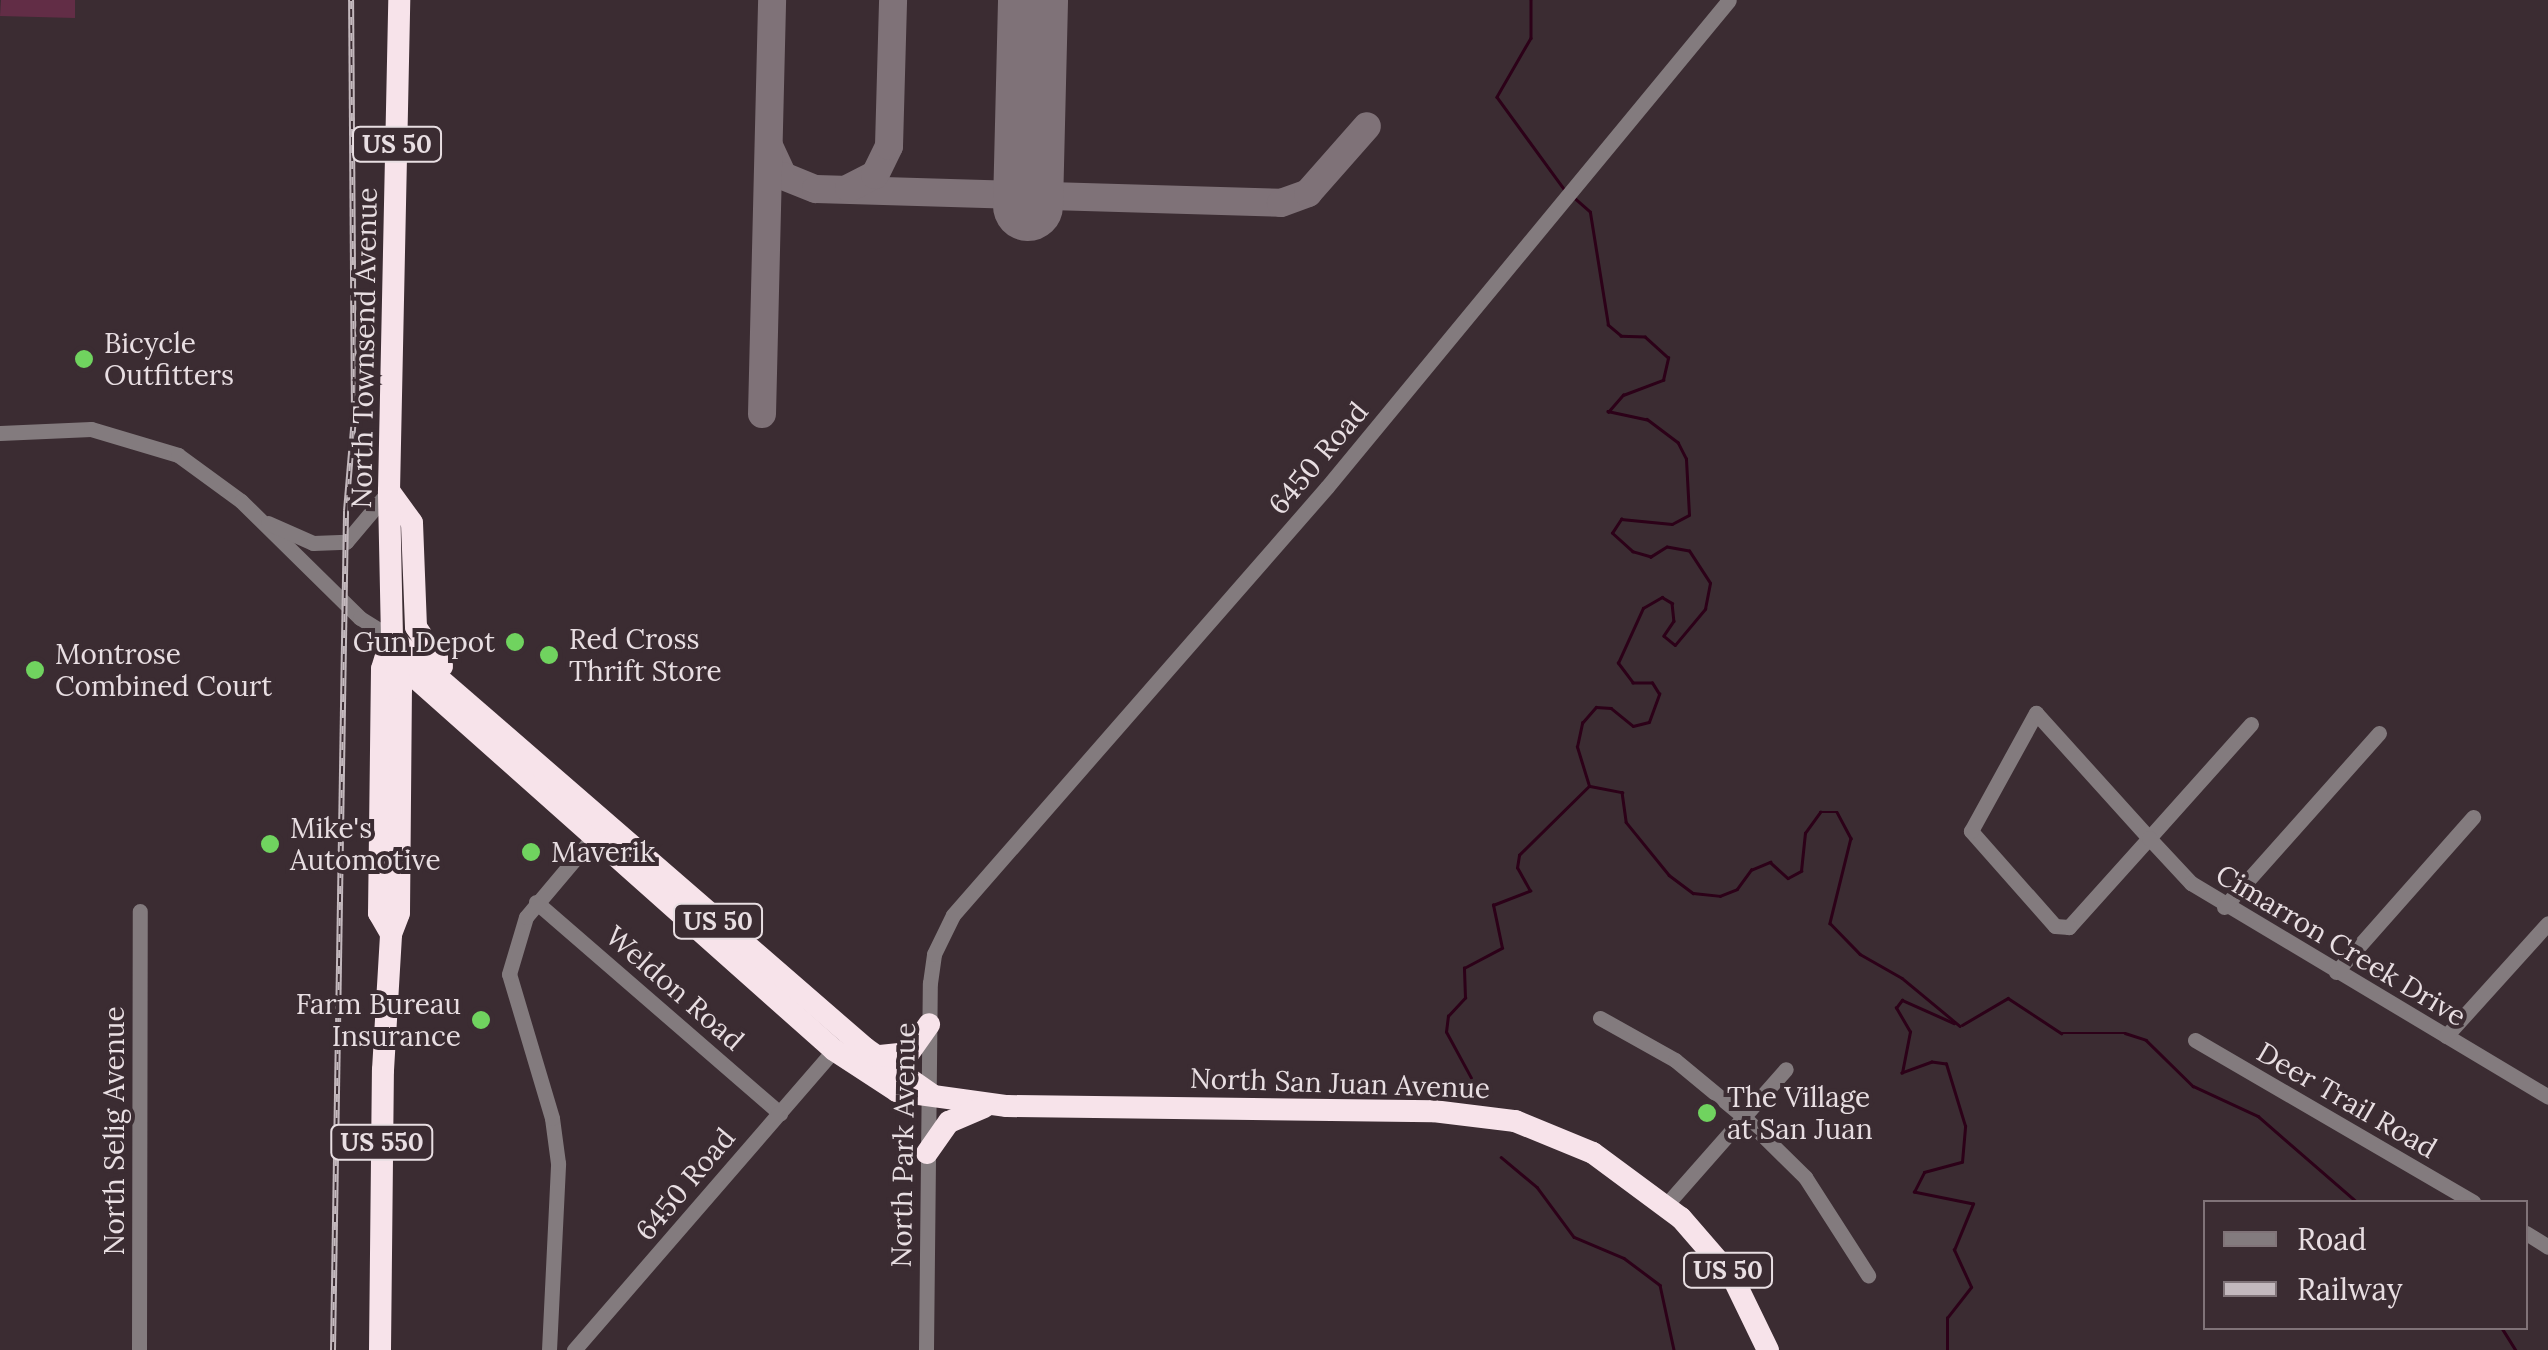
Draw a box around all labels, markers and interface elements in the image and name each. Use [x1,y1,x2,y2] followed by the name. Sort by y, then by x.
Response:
[352,124,442,164] road number: US 50
[344,187,384,509] street label: North Townsend Avenue
[104,326,234,392] place label: Bicycle Outfitters
[73,348,95,370] marker: Bicycle Outfitters
[1261,395,1375,521] street label: 6450 Road
[569,622,722,688] place label: Red Cross Thrift Store
[353,625,495,659] place label: Gun Depot
[504,631,526,653] marker: Gun Depot
[55,637,272,703] place label: Montrose Combined Court
[538,644,560,666] marker: Red Cross Thrift Store
[24,659,46,681] marker: Montrose Combined Court
[290,811,441,877] place label: Mike's Automotive
[259,833,281,855] marker: Mike's Automotive
[551,835,655,869] place label: Maverik
[520,841,542,863] marker: Maverik
[2210,857,2472,1033] street label: Cimarron Creek Drive
[673,901,763,941] road number: US 50
[599,919,751,1057] street label: Weldon Road
[296,987,461,1053] place label: Farm Bureau Insurance
[97,1006,131,1256] street label: North Selig Avenue
[470,1009,492,1031] marker: Farm Bureau Insurance
[884,1022,922,1268] street label: North Park Avenue
[2251,1035,2443,1165] street label: Deer Trail Road
[1189,1061,1491,1105] street label: North San Juan Avenue
[1727,1080,1873,1146] place label: The Village at San Juan
[1696,1102,1718,1124] marker: The Village at San Juan
[628,1121,742,1247] street label: 6450 Road
[330,1122,434,1162] road number: US 550
[2203,1200,2528,1330] legend
[2297,1220,2367,1258] text: Road
[1683,1250,1773,1290] road number: US 50
[2297,1270,2403,1308] text: Railway

